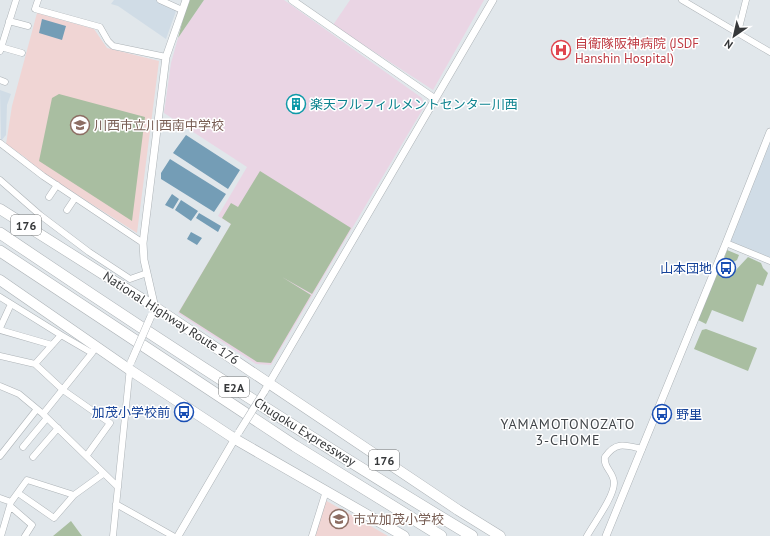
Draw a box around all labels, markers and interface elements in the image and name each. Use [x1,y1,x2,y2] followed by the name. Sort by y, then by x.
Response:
[714,16,754,56] north arrow
[575,35,699,67] place label: 自衛隊阪神病院 (JSDF Hanshin Hospital)
[721,36,735,52] text: N
[550,39,572,61] hospital icon: 自衛隊阪神病院 (JSDF Hanshin Hospital)
[285,93,307,115] building icon: 楽天フルフィルメントセンター川西
[310,96,518,113] place label: 楽天フルフィルメントセンター川西
[69,114,91,136] school or university icon: 川西市立川西南中学校
[94,117,224,134] place label: 川西市立川西南中学校
[11,215,41,235] road number: 176
[715,257,737,279] bus stop icon: 山本団地
[660,260,712,277] place label: 山本団地
[100,268,242,368] street label: National Highway Route 176
[219,377,249,397] road number: E2A
[251,394,359,470] street label: Chugoku Expressway
[173,401,195,423] bus stop icon: 加茂小学校前
[651,403,673,425] bus stop icon: 野里
[92,404,170,421] place label: 加茂小学校前
[676,406,702,423] place label: 野里
[501,415,635,449] district label: YAMAMOTONOZATO 3-CHOME
[369,450,399,470] road number: 176
[328,508,350,530] school or university icon: 市立加茂小学校
[353,511,444,528] place label: 市立加茂小学校

